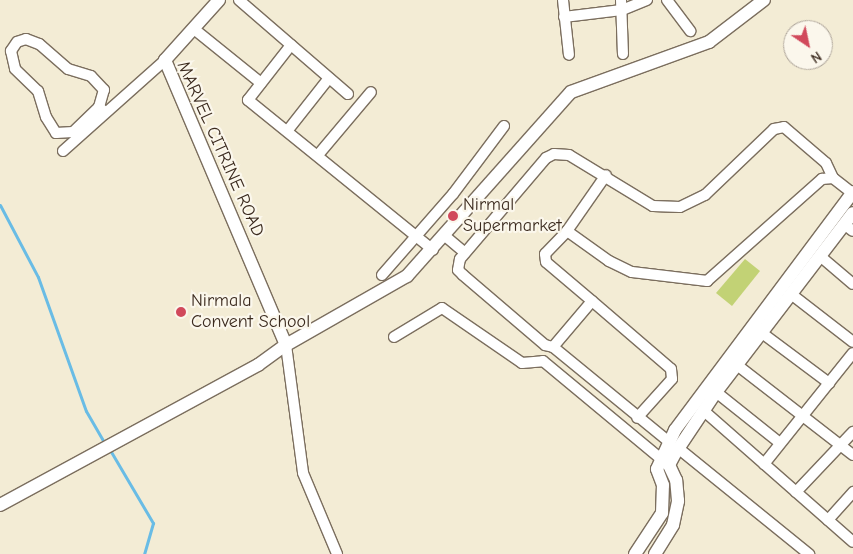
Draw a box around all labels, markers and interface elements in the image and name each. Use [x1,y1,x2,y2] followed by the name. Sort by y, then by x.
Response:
[783,20,833,70] north arrow
[808,47,825,67] text: N
[172,58,268,240] street label: MARVEL CITRINE ROAD
[463,195,562,238] place label: Nirmal Supermarket
[447,210,459,222] marker: Nirmal Supermarket
[191,291,310,334] place label: Nirmala Convent School
[175,306,187,318] marker: Nirmala Convent School

